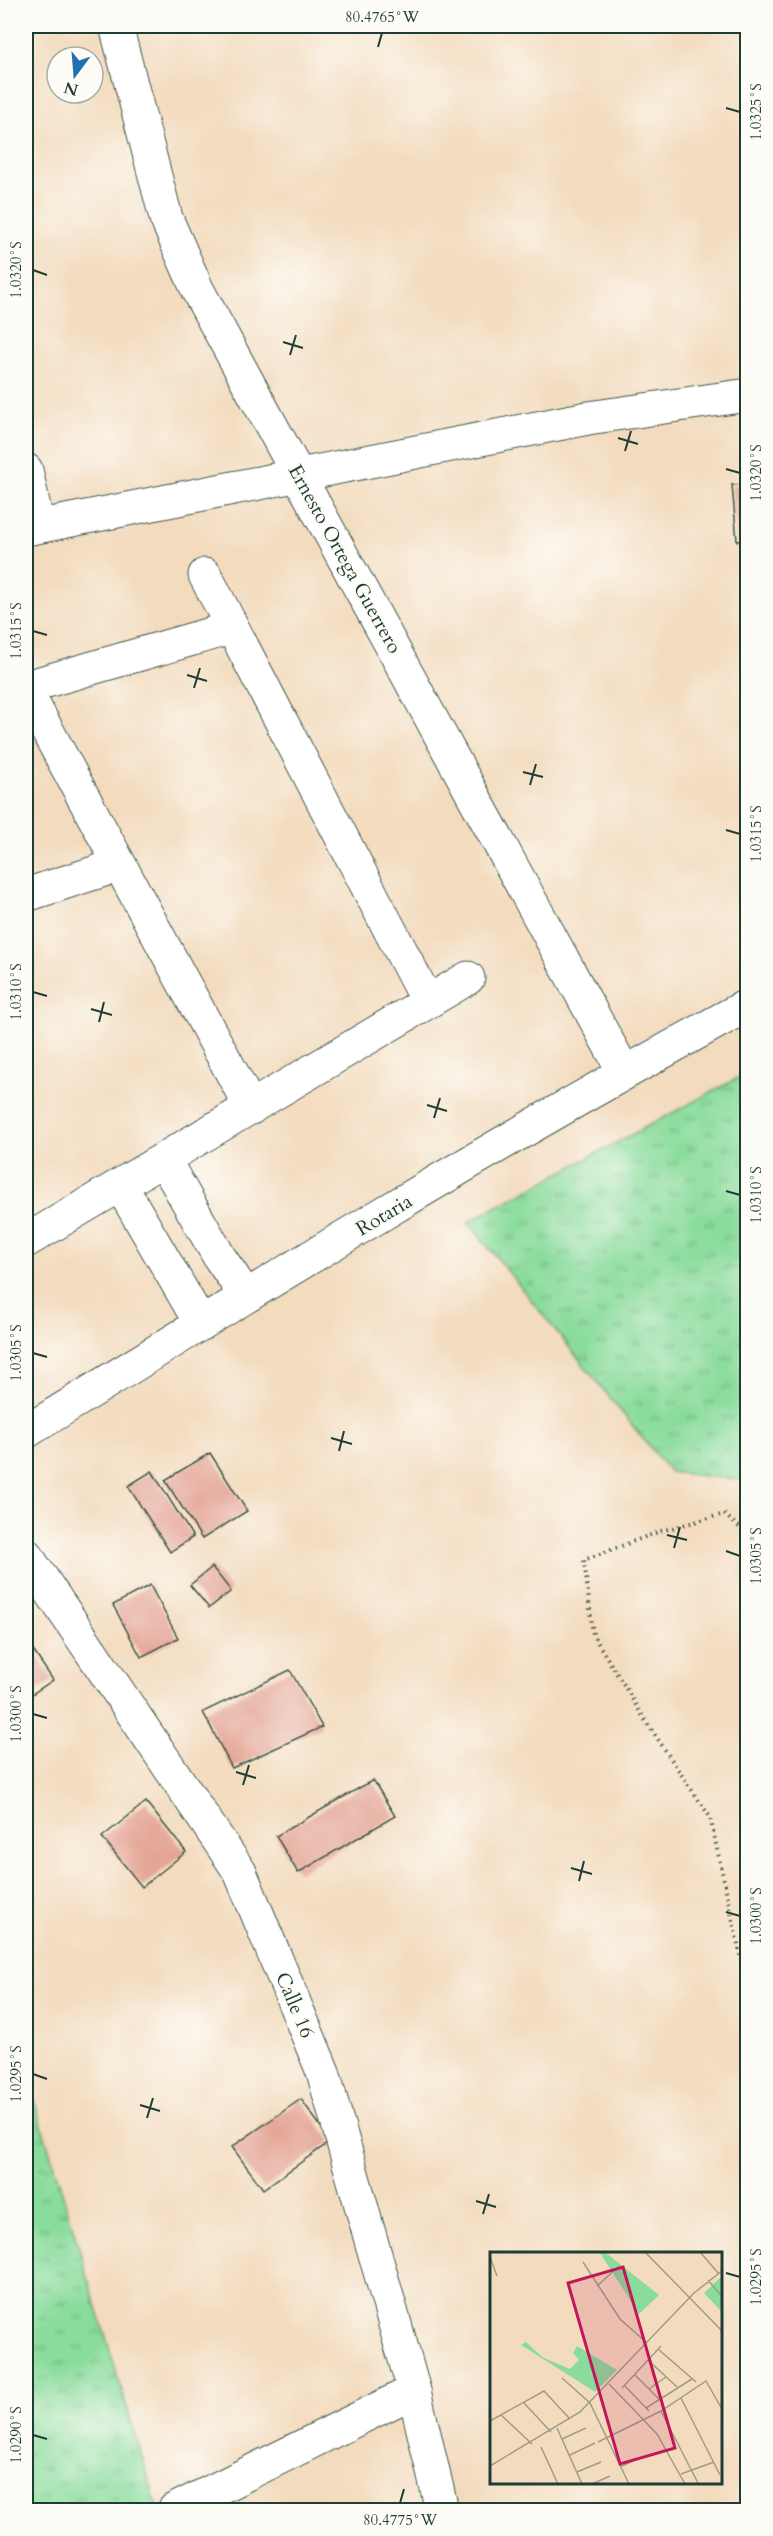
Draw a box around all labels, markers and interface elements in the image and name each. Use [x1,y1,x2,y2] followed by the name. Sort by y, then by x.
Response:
[345,7,420,27] text: 80.4765°W
[45,45,105,105] north arrow
[61,76,81,101] text: N
[746,83,766,141] text: 1.0325°S
[6,241,26,299] text: 1.0320°S
[746,444,766,502] text: 1.0320°S
[282,460,408,658] street label: Ernesto Ortega Guerrero
[6,602,26,660] text: 1.0315°S
[746,805,766,863] text: 1.0315°S
[6,963,26,1021] text: 1.0310°S
[746,1166,766,1224] text: 1.0310°S
[351,1187,417,1242] street label: Rotaria
[6,1324,26,1382] text: 1.0305°S
[746,1527,766,1585] text: 1.0305°S
[6,1685,26,1743] text: 1.0300°S
[746,1887,766,1945] text: 1.0300°S
[269,1968,321,2042] street label: Calle 16
[6,2045,26,2103] text: 1.0295°S
[746,2248,766,2306] text: 1.0295°S
[490,2252,722,2485] inset map
[6,2406,26,2464] text: 1.0290°S
[363,2510,438,2530] text: 80.4775°W

